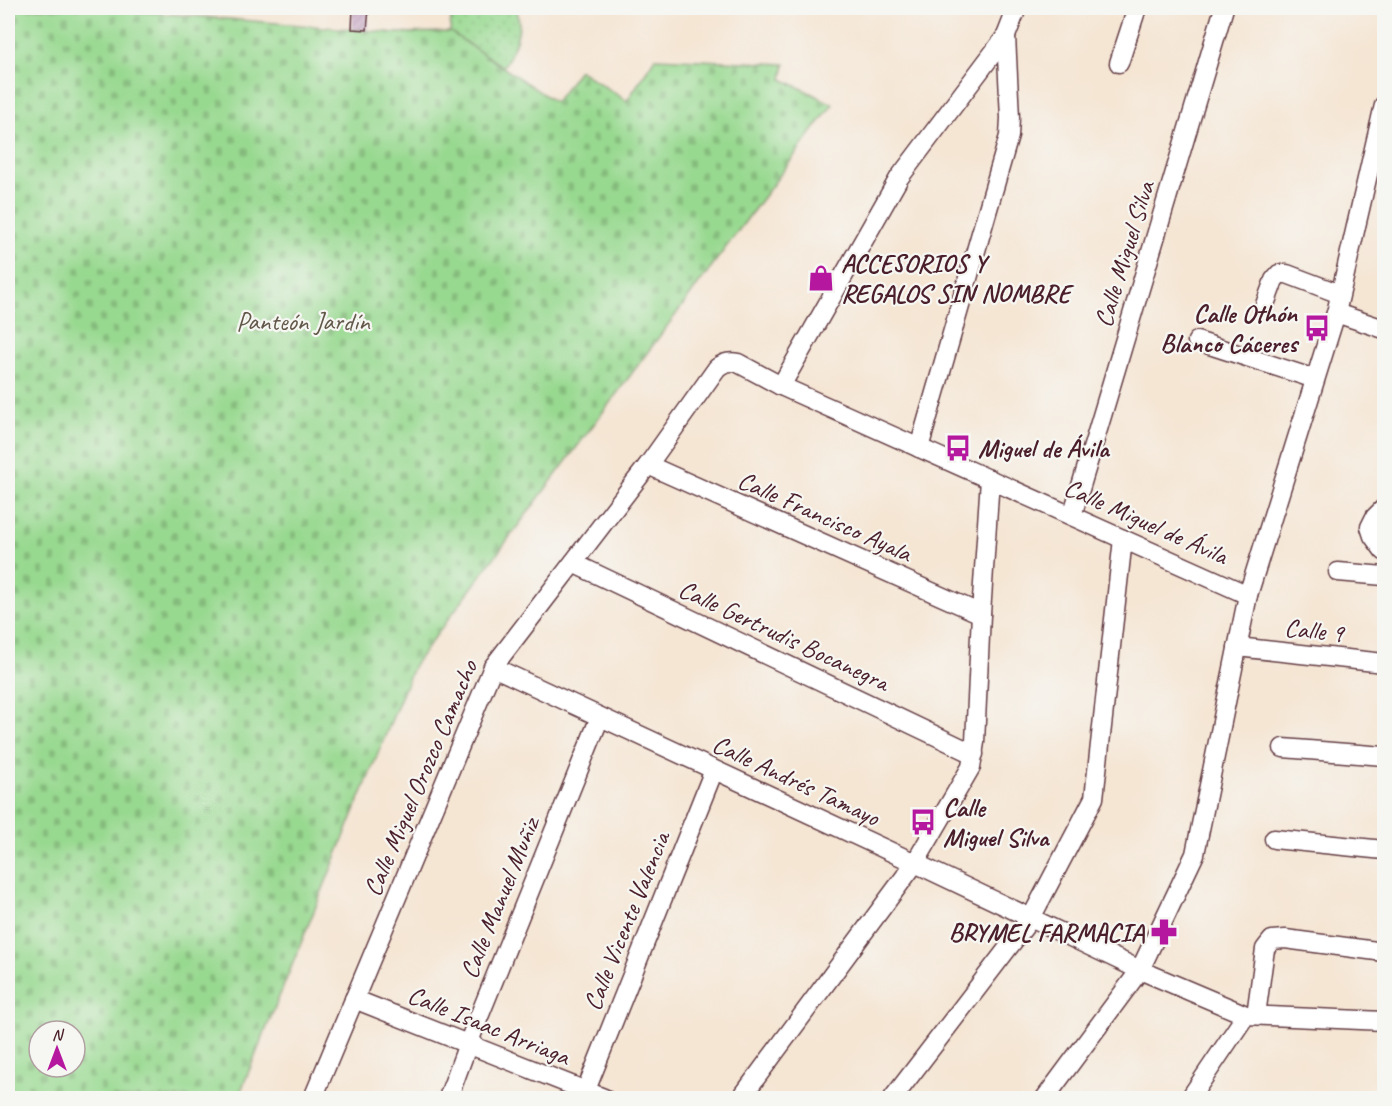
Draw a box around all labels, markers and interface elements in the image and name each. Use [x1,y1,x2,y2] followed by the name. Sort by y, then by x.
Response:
[1087,176,1163,331] street label: Calle Miguel Silva
[841,247,1075,310] place label: ACCESORIOS Y REGALOS SIN NOMBRE
[806,263,836,293] shop icon: ACCESORIOS Y REGALOS SIN NOMBRE
[1160,297,1300,360] place label: Calle Othón Blanco Cáceres
[236,305,371,338] park label: Panteón Jardín
[1302,313,1332,343] bus stop icon: Calle Othón Blanco Cáceres
[978,432,1111,465] place label: Miguel de Ávila
[943,433,973,463] bus stop icon: Miguel de Ávila
[733,463,918,570] street label: Calle Francisco Ayala
[1059,471,1234,573] street label: Calle Miguel de Ávila
[673,572,896,700] street label: Calle Gertrudis Bocanegra
[1283,611,1347,650] street label: Calle 9
[356,654,486,901] street label: Calle Miguel Orozco Camacho
[707,727,886,834] street label: Calle Andrés Tamayo
[943,791,1051,854] place label: Calle Miguel Silva
[908,807,938,837] bus stop icon: Calle Miguel Silva
[452,811,548,983] street label: Calle Manuel Muñiz
[576,825,678,1015] street label: Calle Vicente Valencia
[949,916,1146,949] place label: BRYMEL FARMACIA
[1149,917,1179,947] pharmacy icon: BRYMEL FARMACIA
[403,978,576,1074] street label: Calle Isaac Arriaga
[27,1019,87,1079] north arrow
[52,1025,65,1045] text: N

